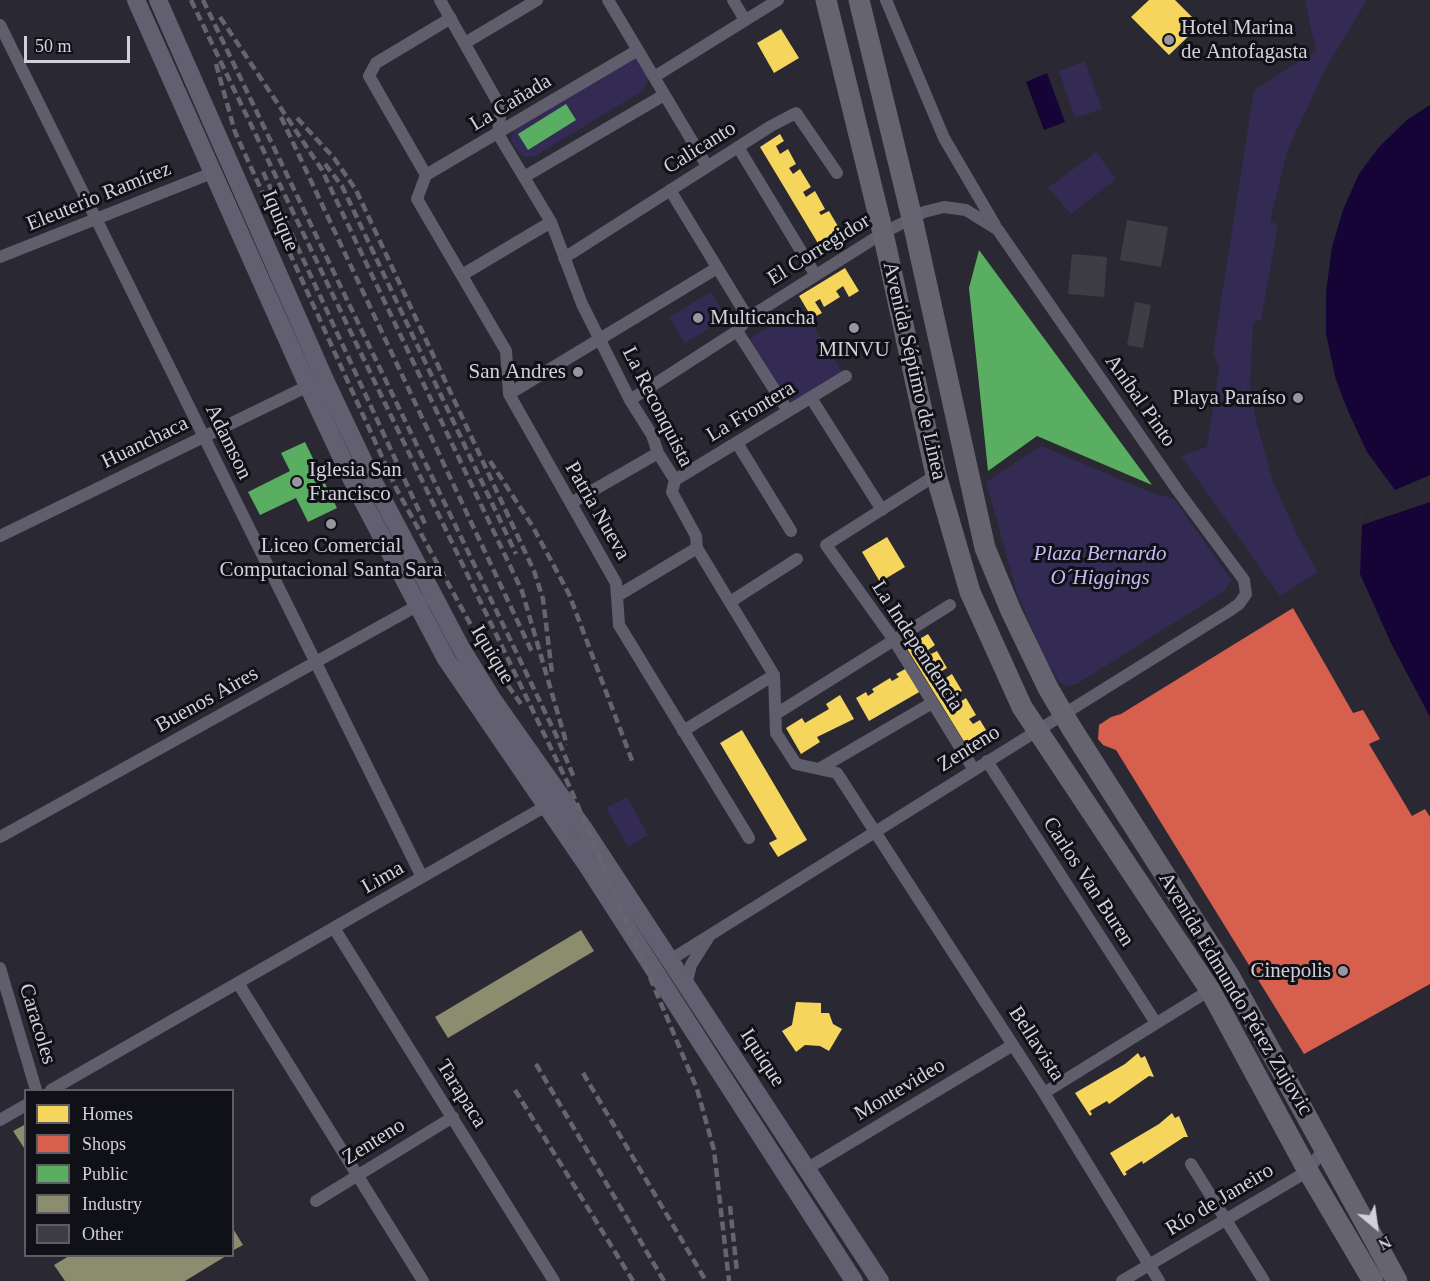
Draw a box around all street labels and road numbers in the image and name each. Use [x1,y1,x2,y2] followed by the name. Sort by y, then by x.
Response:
[466,69,556,137] street label: La Cañada
[659,116,741,180] street label: Calicanto
[23,157,175,237] street label: Eleuterio Ramírez
[256,187,304,255] street label: Iquique
[763,209,875,291] street label: El Corregidor
[877,260,951,482] street label: Avenida Séptimo de Linea
[616,343,698,471] street label: La Reconquista
[1099,350,1181,452] street label: Aníbal Pinto
[702,376,800,448] street label: La Frontera
[199,400,257,484] street label: Adamson
[98,411,192,475] street label: Huanchaca
[559,457,635,565] street label: Patria Nueva
[866,576,968,716] street label: La Independencia
[465,621,519,689] street label: Iquique
[151,661,263,739] street label: Buenos Aires
[933,720,1005,778] street label: Zenteno
[1037,813,1139,951] street label: Carlos Van Buren
[358,856,408,900] street label: Lima
[1152,868,1318,1120] street label: Avenida Edmundo Pérez Zujovic
[13,981,61,1067] street label: Caracoles
[1003,1002,1069,1086] street label: Bellavista
[734,1024,790,1092] street label: Iquique
[850,1053,950,1127] street label: Montevideo
[430,1055,492,1133] street label: Tarapaca
[338,1113,410,1171] street label: Zenteno
[1162,1158,1278,1242] street label: Río de Janeiro

